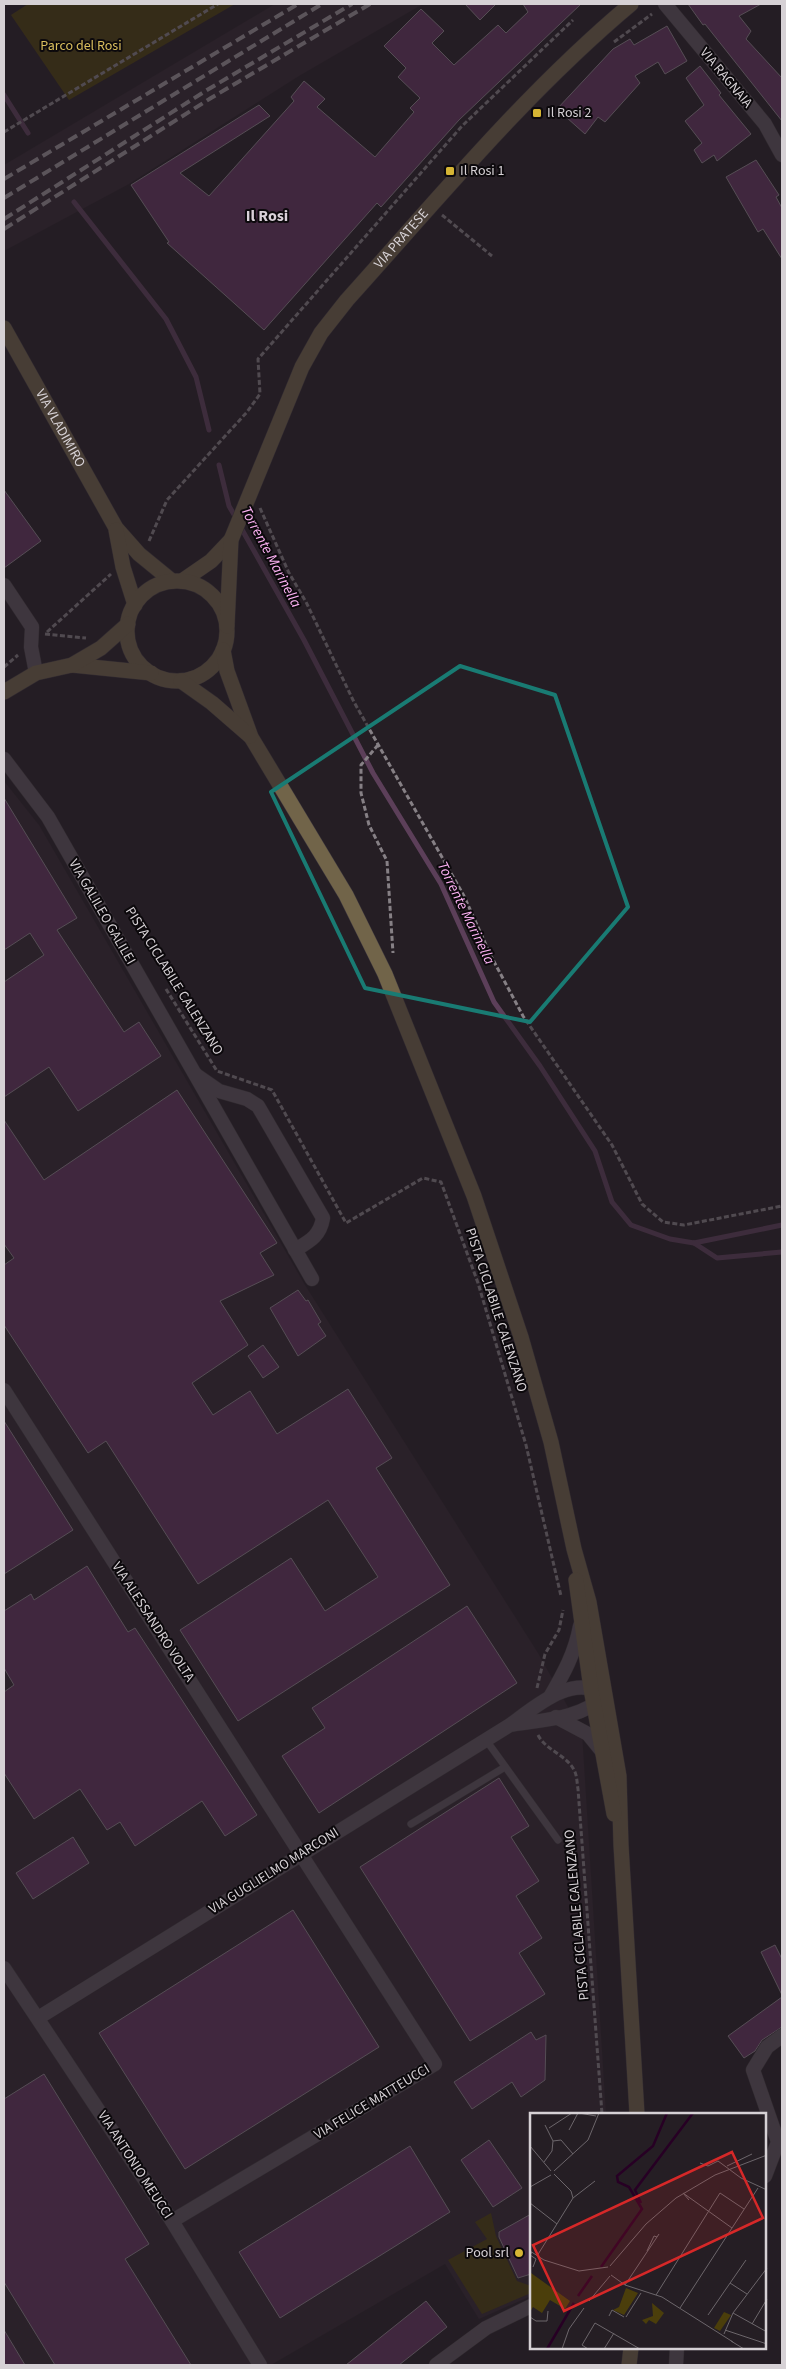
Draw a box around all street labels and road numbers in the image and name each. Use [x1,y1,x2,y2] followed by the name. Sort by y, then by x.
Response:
[695,44,757,113] street label: VIA RAGNAIA
[369,205,433,273] street label: VIA PRATESE
[30,386,90,471] street label: VIA VLADIMIRO
[64,856,140,968] street label: VIA GALILEO GALILEI
[120,903,228,1059] street label: PISTA CICLABILE CALENZANO
[460,1225,532,1395] street label: PISTA CICLABILE CALENZANO
[107,1558,200,1686] street label: VIA ALESSANDRO VOLTA
[205,1823,343,1919] street label: VIA GUGLIELMO MARCONI
[560,1829,594,2001] street label: PISTA CICLABILE CALENZANO
[310,2059,434,2145] street label: VIA FELICE MATTEUCCI
[93,2107,177,2223] street label: VIA ANTONIO MEUCCI

